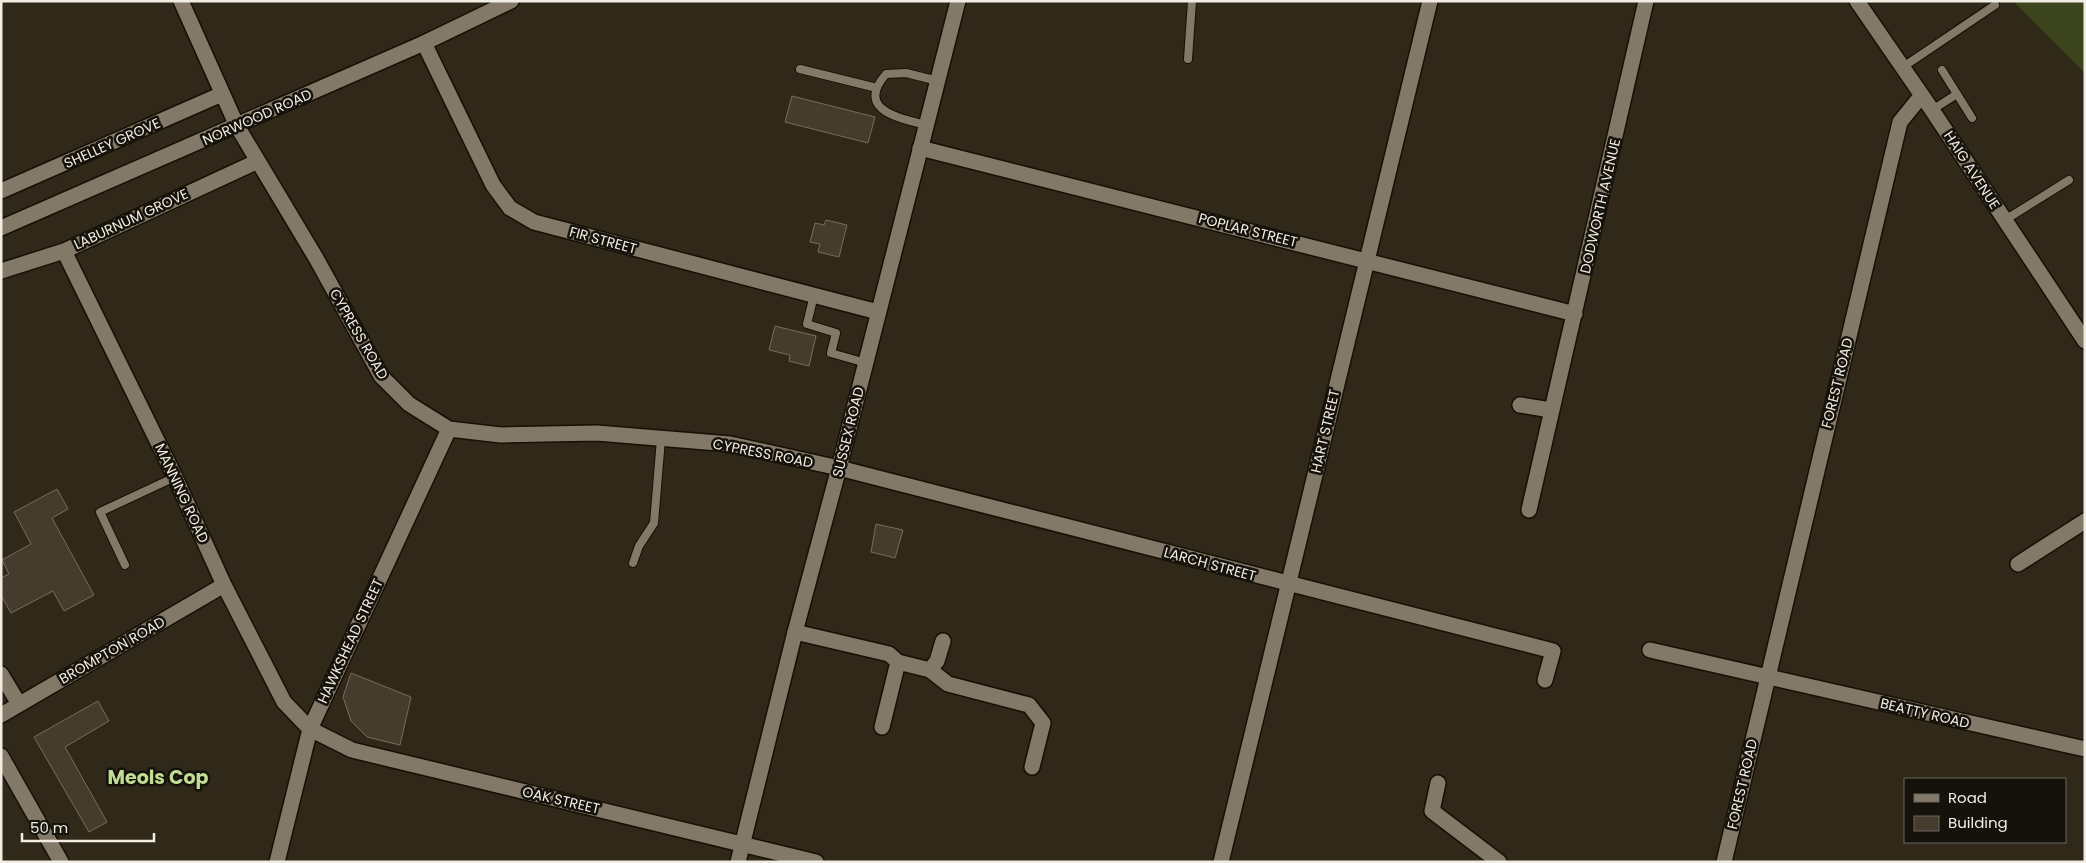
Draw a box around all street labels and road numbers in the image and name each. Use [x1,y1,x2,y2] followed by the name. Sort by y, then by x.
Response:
[199,84,315,150] street label: NORWOOD ROAD
[61,113,163,173] street label: SHELLEY GROVE
[1939,127,2005,213] street label: HAIG AVENUE
[1575,137,1625,275] street label: DODWORTH AVENUE
[71,184,191,254] street label: LABURNUM GROVE
[1196,208,1300,252] street label: POPLAR STREET
[567,221,639,259] street label: FIR STREET
[325,285,393,383] street label: CYPRESS ROAD
[1816,336,1858,430] street label: FOREST ROAD
[827,385,869,479] street label: SUSSEX ROAD
[1306,387,1344,475] street label: HART STREET
[711,433,815,473] street label: CYPRESS ROAD
[150,440,214,546] street label: MANNING ROAD
[1162,542,1259,586] street label: LARCH STREET
[312,575,388,707] street label: HAWKSHEAD STREET
[55,611,169,688] street label: BROMPTON ROAD
[1878,693,1972,733] street label: BEATTY ROAD
[1722,737,1762,831] street label: FOREST ROAD
[520,781,602,819] street label: OAK STREET

